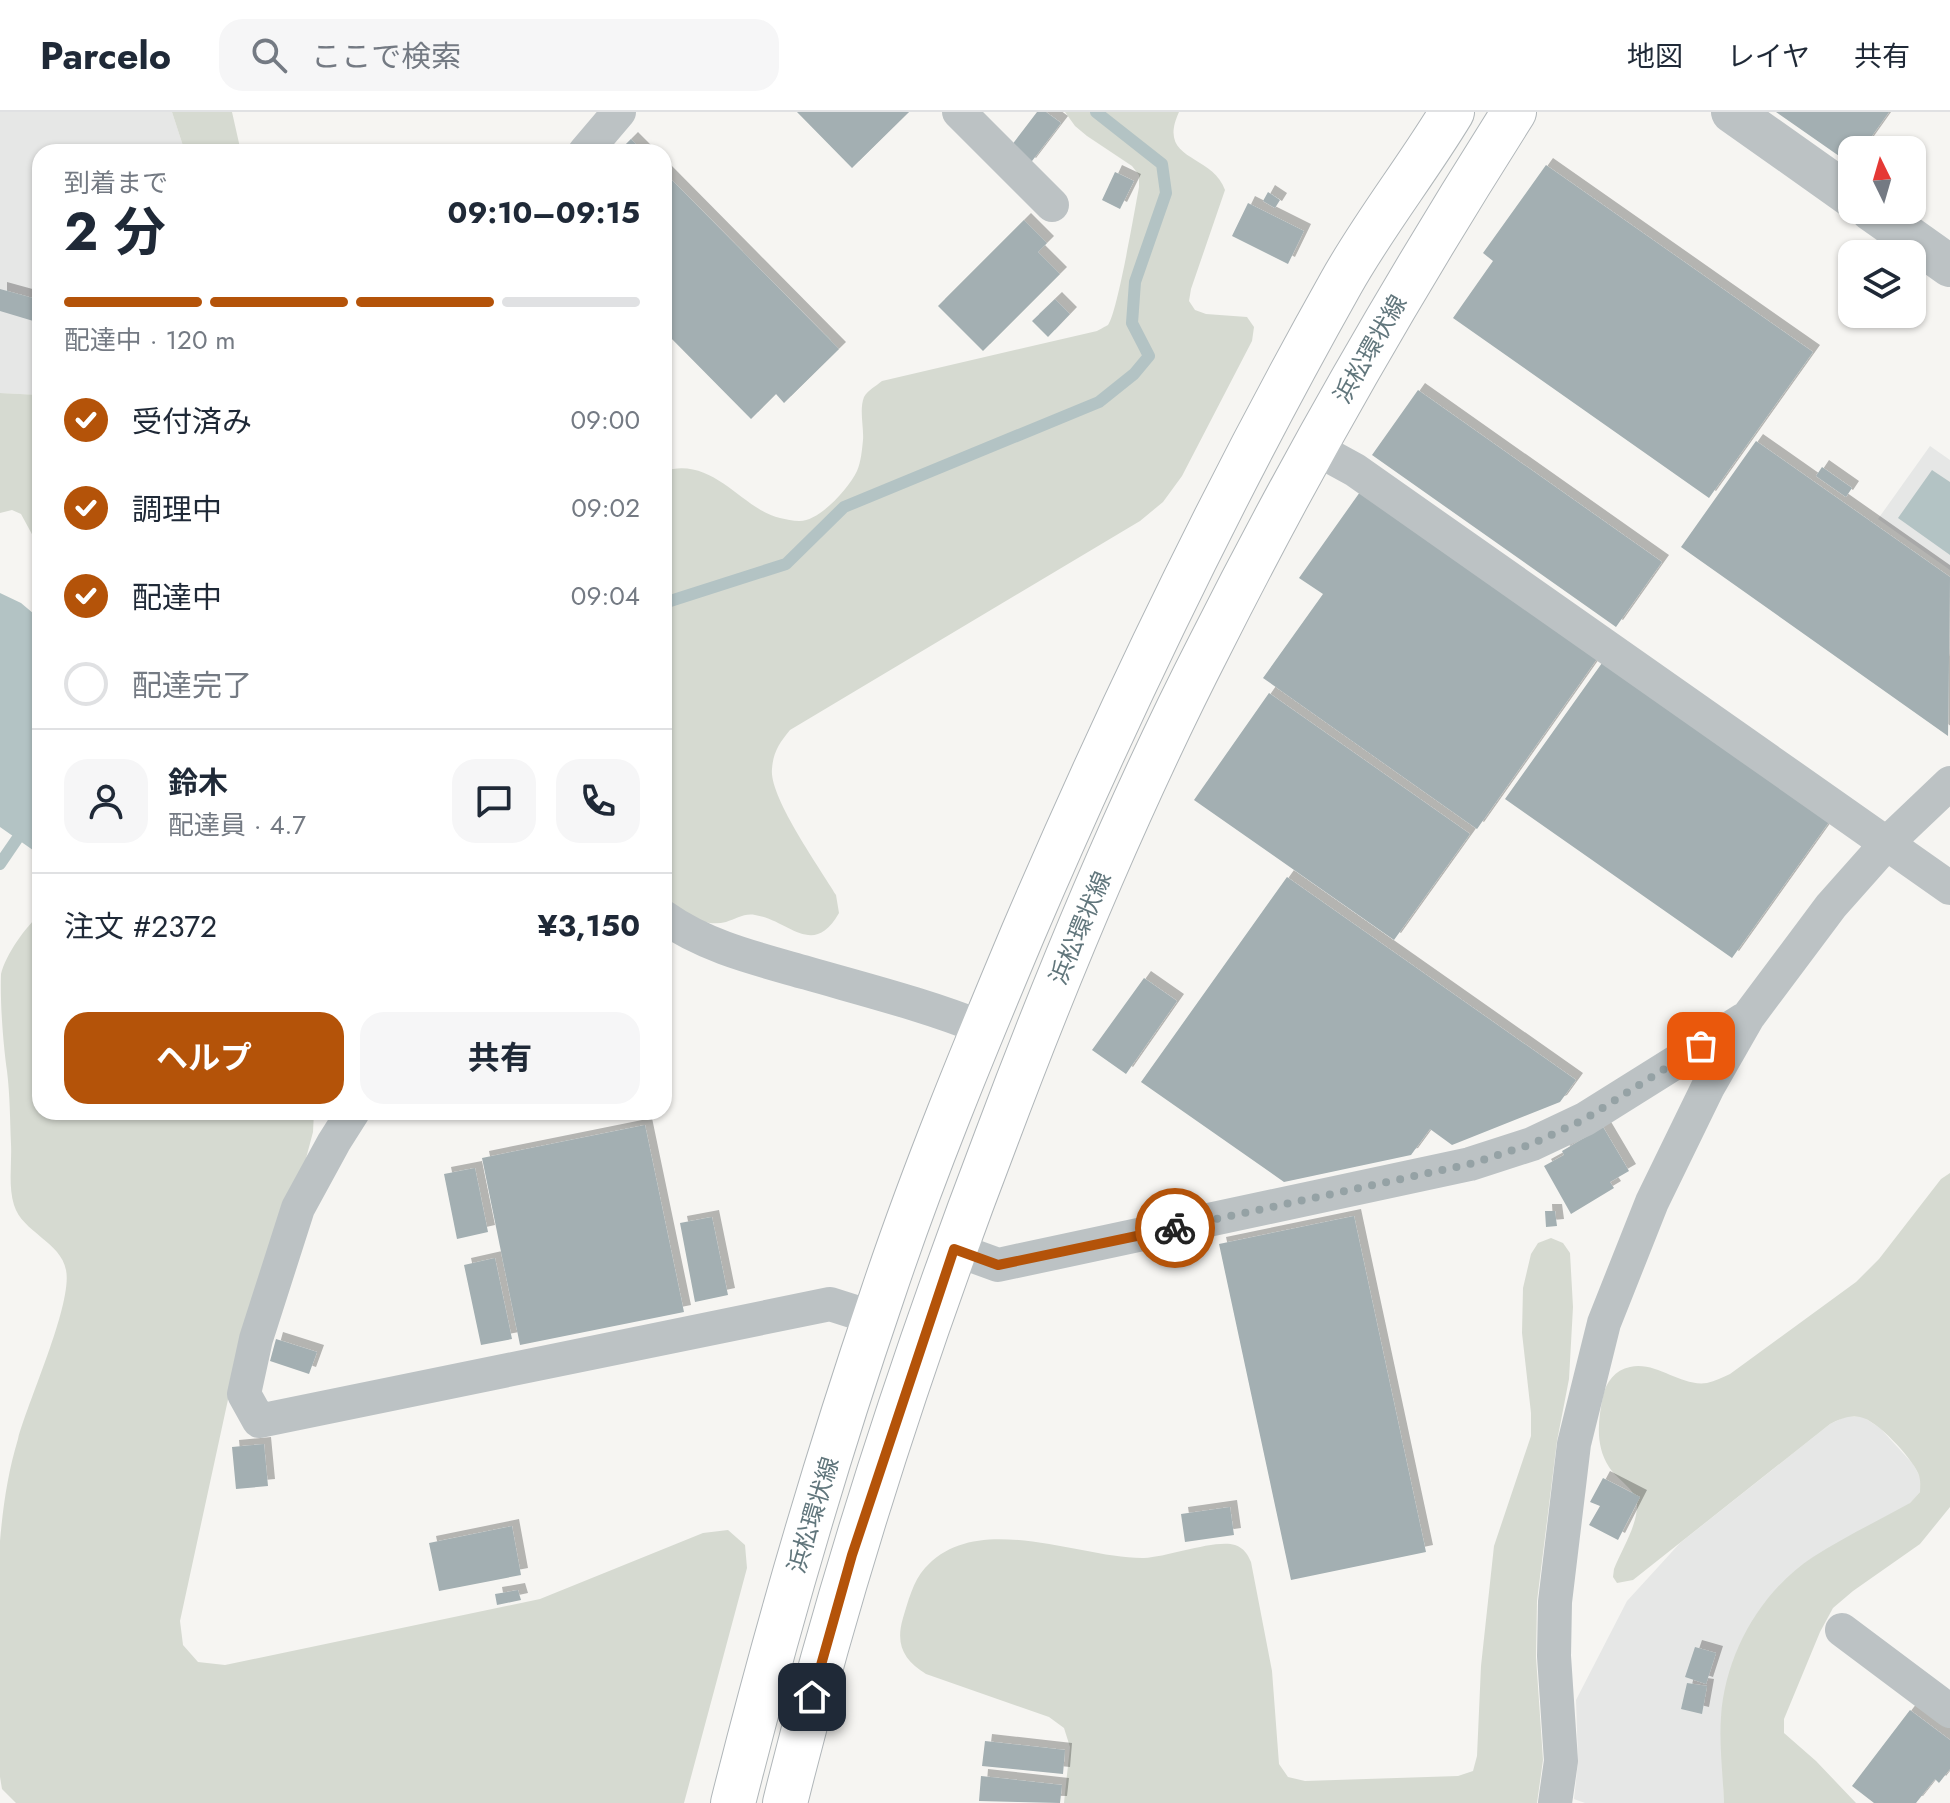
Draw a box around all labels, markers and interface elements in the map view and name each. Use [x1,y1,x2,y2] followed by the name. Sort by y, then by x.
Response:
[219,19,779,91] search box
[40,28,171,83] text: Parcelo
[247,33,291,77] icon: search
[311,35,461,78] text: ここで検索
[1627,36,1683,77] text: 地図
[1727,36,1810,77] text: レイヤ
[1854,36,1910,77] text: 共有
[1838,136,1926,224] north arrow
[1838,136,1926,328] map controls
[64,164,168,202] text: 到着まで
[448,191,640,234] text: 09:10–09:15
[64,194,166,270] text: 2 分
[1838,240,1926,328] button: layers
[1325,288,1415,410] street label: 浜松環状線
[64,321,236,359] text: 配達中 · 120 m
[64,398,108,442] icon: check
[132,400,252,443] text: 受付済み
[570,401,640,439] text: 09:00
[64,486,108,530] icon: check
[132,488,222,531] text: 調理中
[571,489,640,527] text: 09:02
[64,574,108,618] icon: check
[132,576,222,619] text: 配達中
[571,577,640,615] text: 09:04
[132,664,252,707] text: 配達完了
[64,759,148,843] button: person
[452,759,536,843] button: chat
[556,759,640,843] button: phone
[168,761,228,804] text: 鈴木
[168,806,306,844] text: 配達員 · 4.7
[1040,866,1120,990] street label: 浜松環状線
[538,904,640,947] text: ¥3,150
[64,905,217,948] text: 注文 #2372
[64,1012,344,1104] button: ヘルプ
[360,1012,640,1104] button: 共有
[1667,1012,1735,1080] pin
[1679,1024,1723,1068] icon: bag
[1135,1188,1215,1268] courier
[1153,1206,1197,1250] icon: bike
[779,1453,847,1577] street label: 浜松環状線
[778,1663,846,1731] pin
[790,1675,834,1719] icon: home

